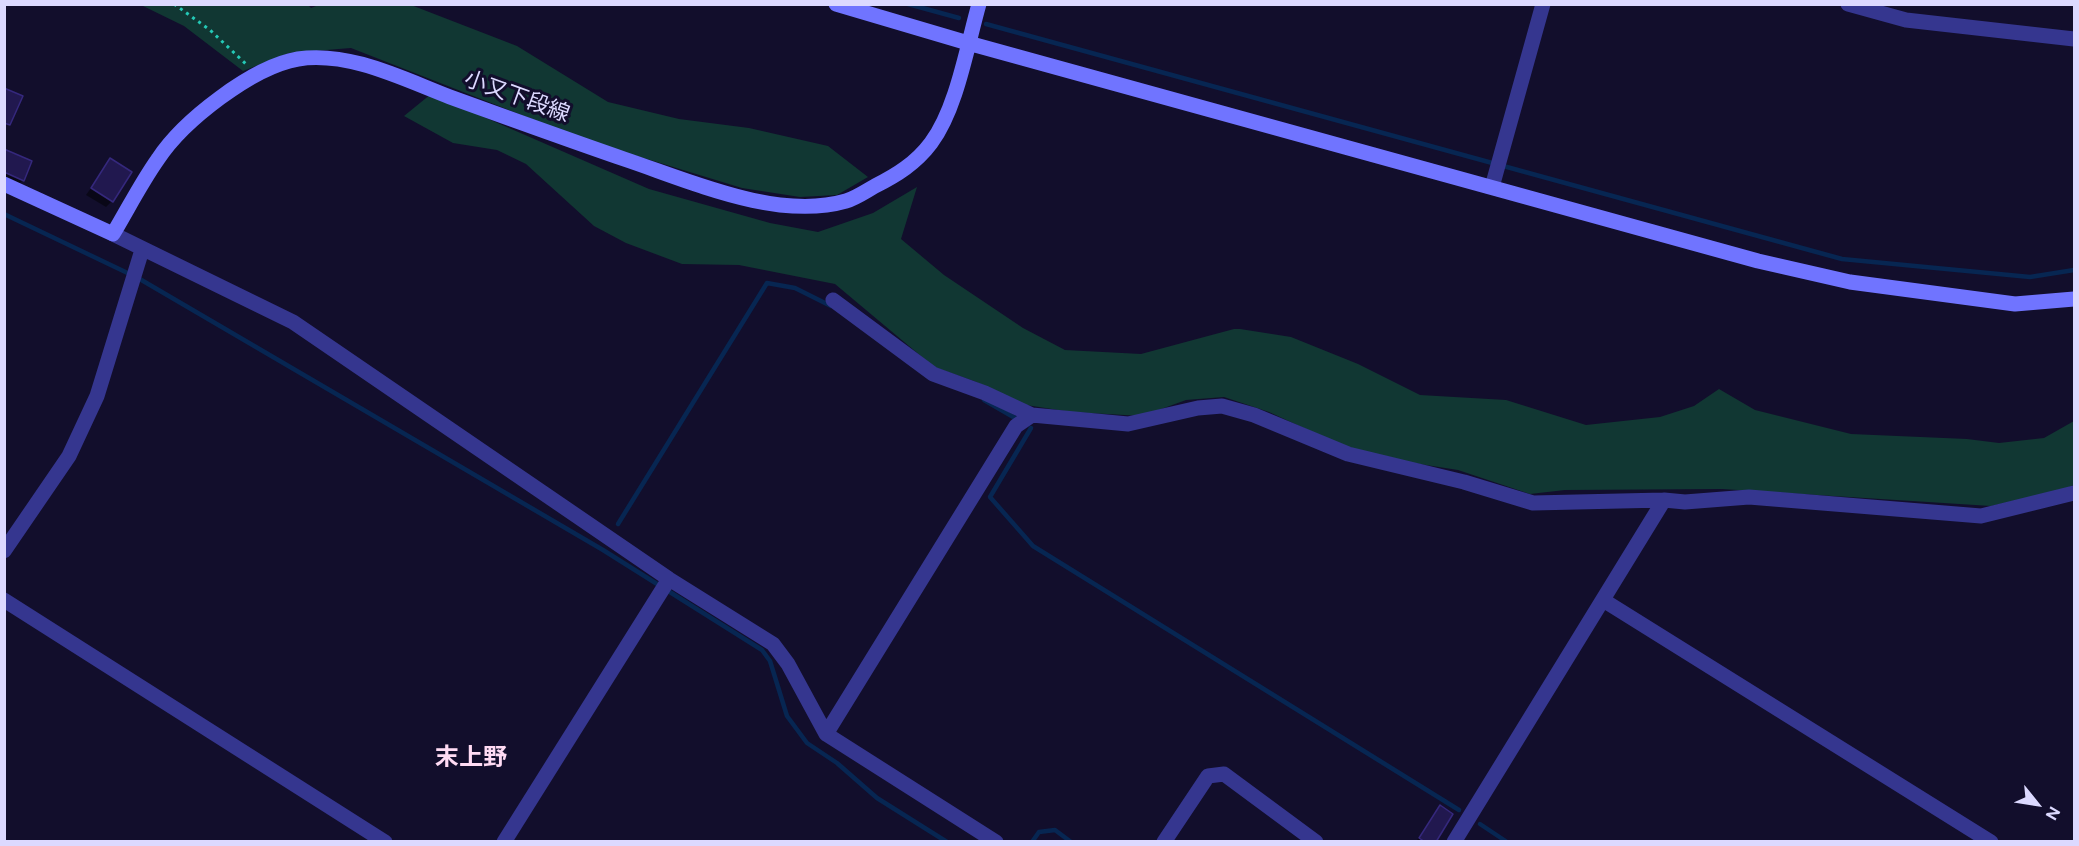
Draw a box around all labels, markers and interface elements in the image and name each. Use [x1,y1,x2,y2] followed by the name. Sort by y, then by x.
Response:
[461,66,573,128] street label: 小又下段線
[435,744,507,772] district label: 末上野
[2007,774,2067,834] north arrow
[2042,803,2064,823] text: N

